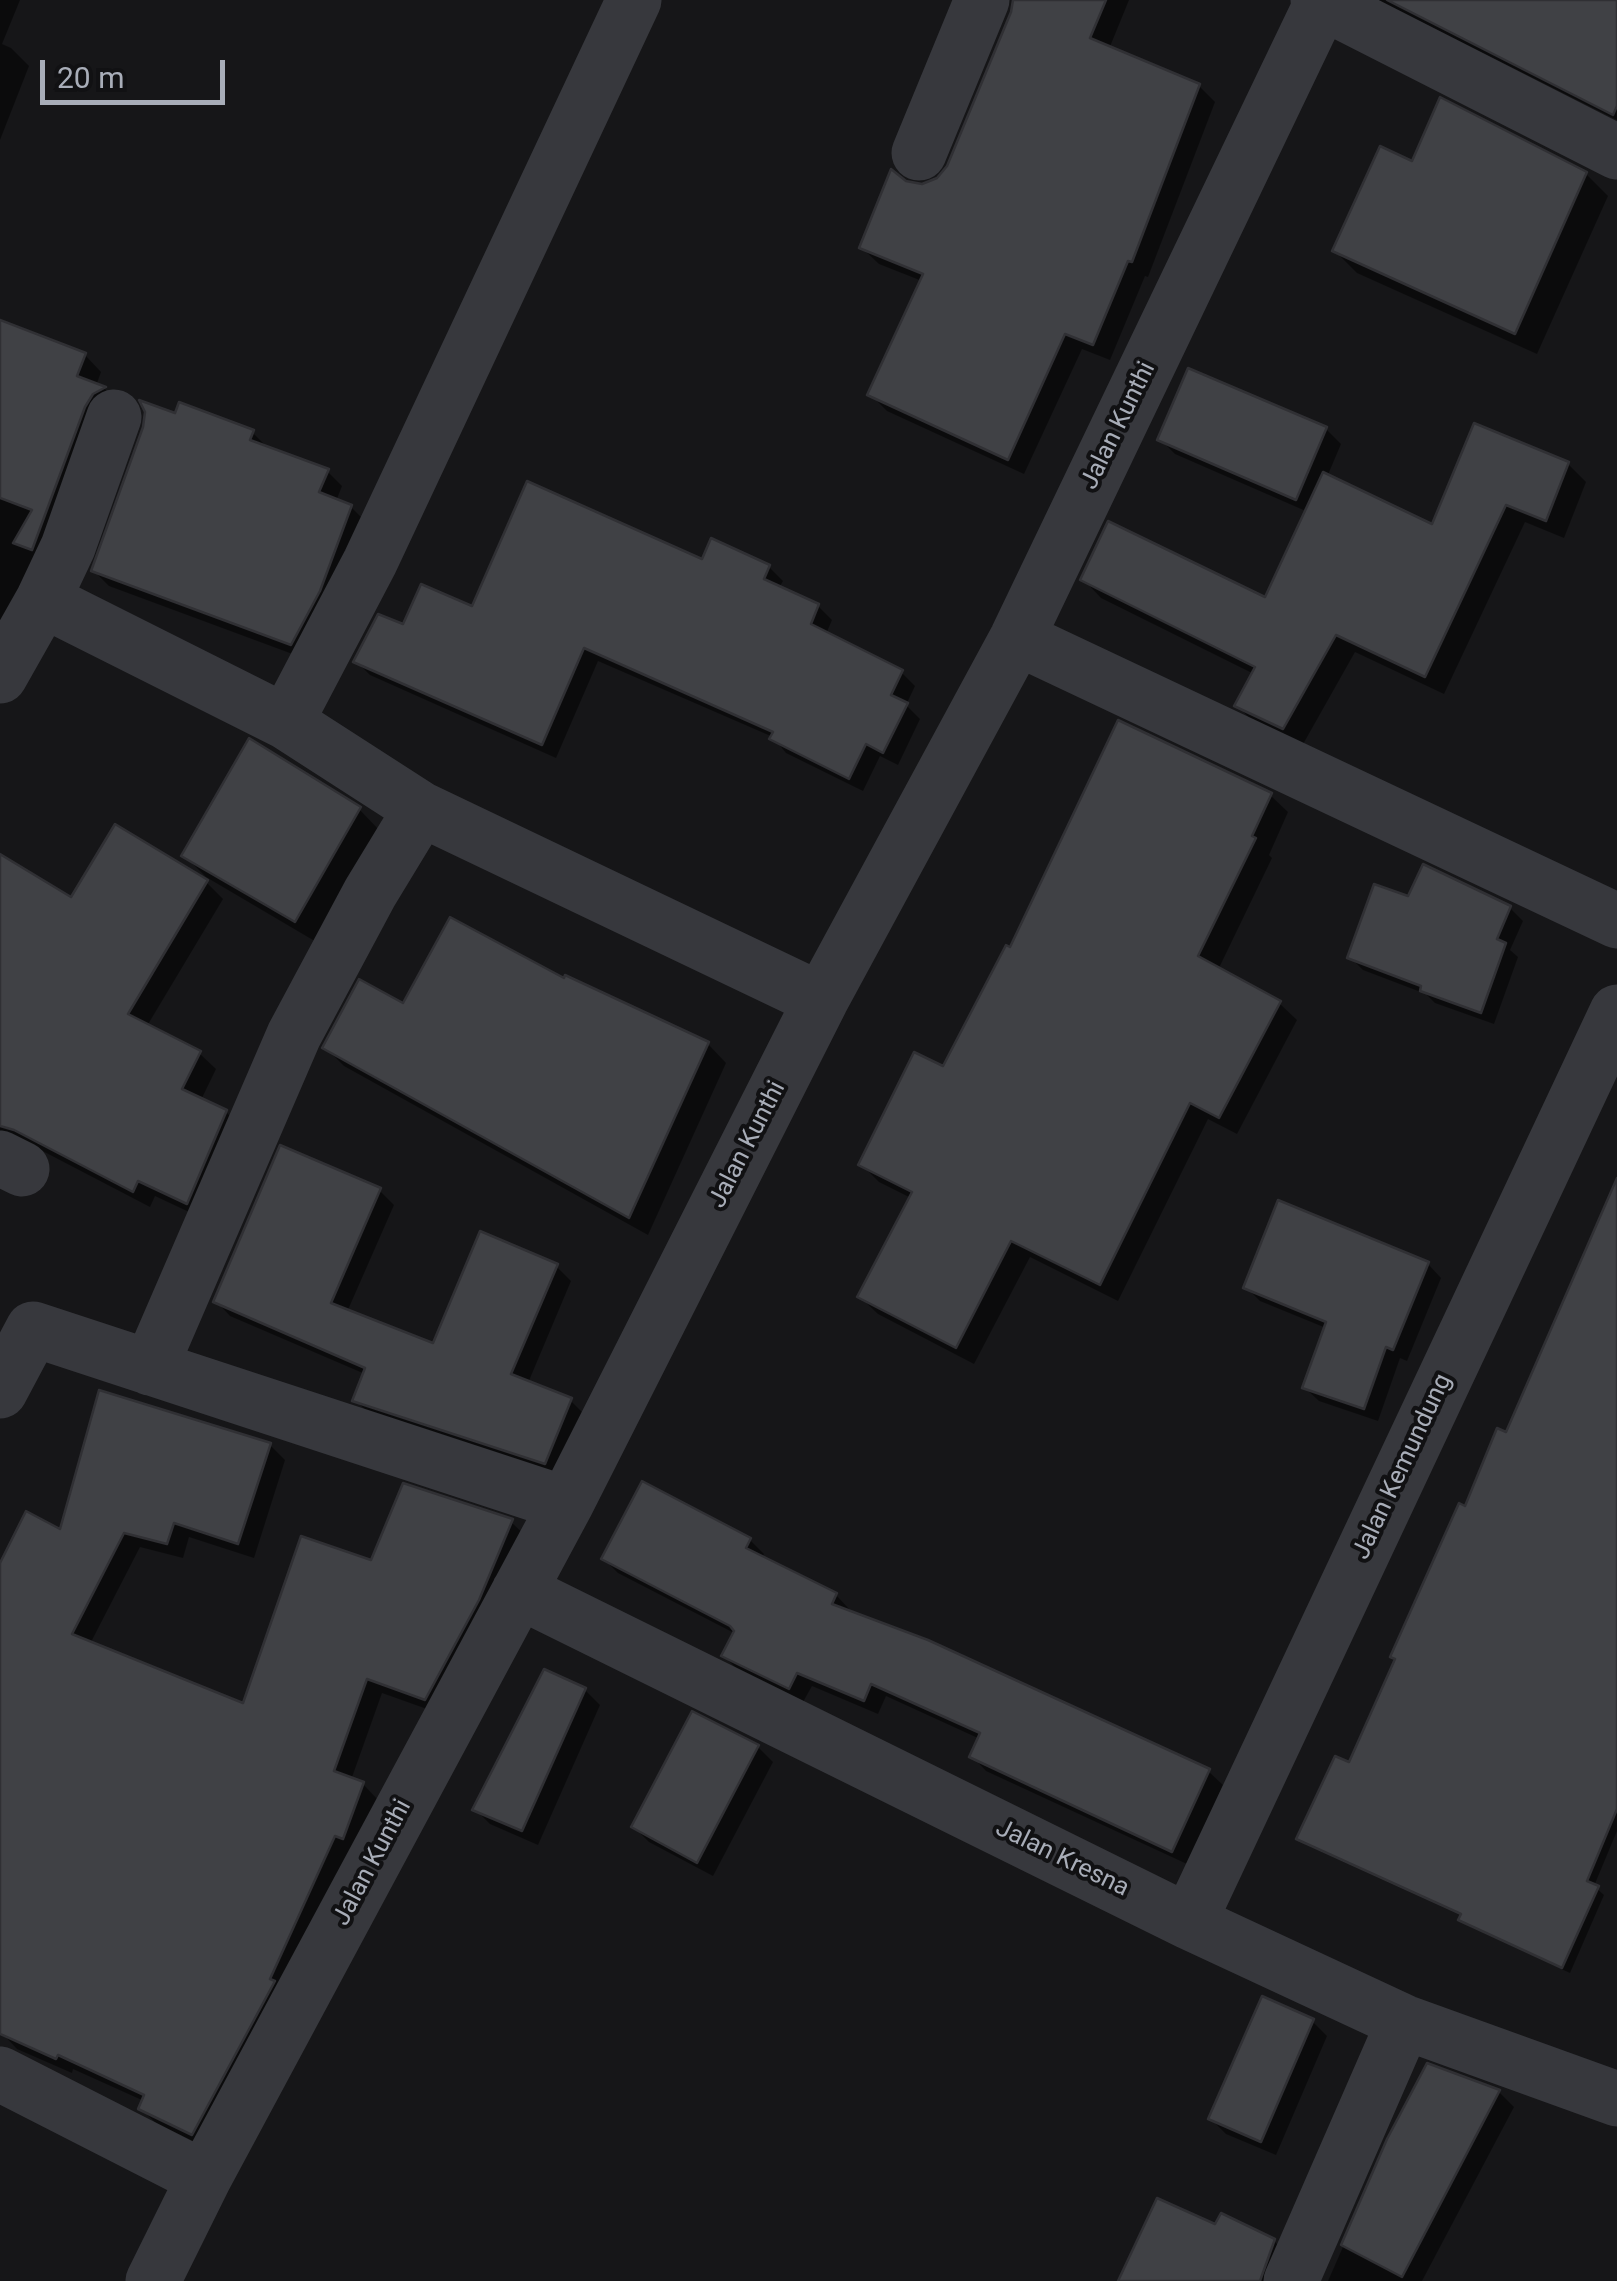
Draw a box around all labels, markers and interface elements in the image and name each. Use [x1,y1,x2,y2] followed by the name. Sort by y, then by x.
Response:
[45,40,230,102] scale bar
[57,60,124,95] text: 20 m
[1075,357,1163,495] street label: Jalan Kunthi
[703,1077,793,1213] street label: Jalan Kunthi
[1347,1370,1459,1564] street label: Jalan Kemundung
[327,1795,419,1931] street label: Jalan Kunthi
[990,1814,1134,1904] street label: Jalan Kresna

